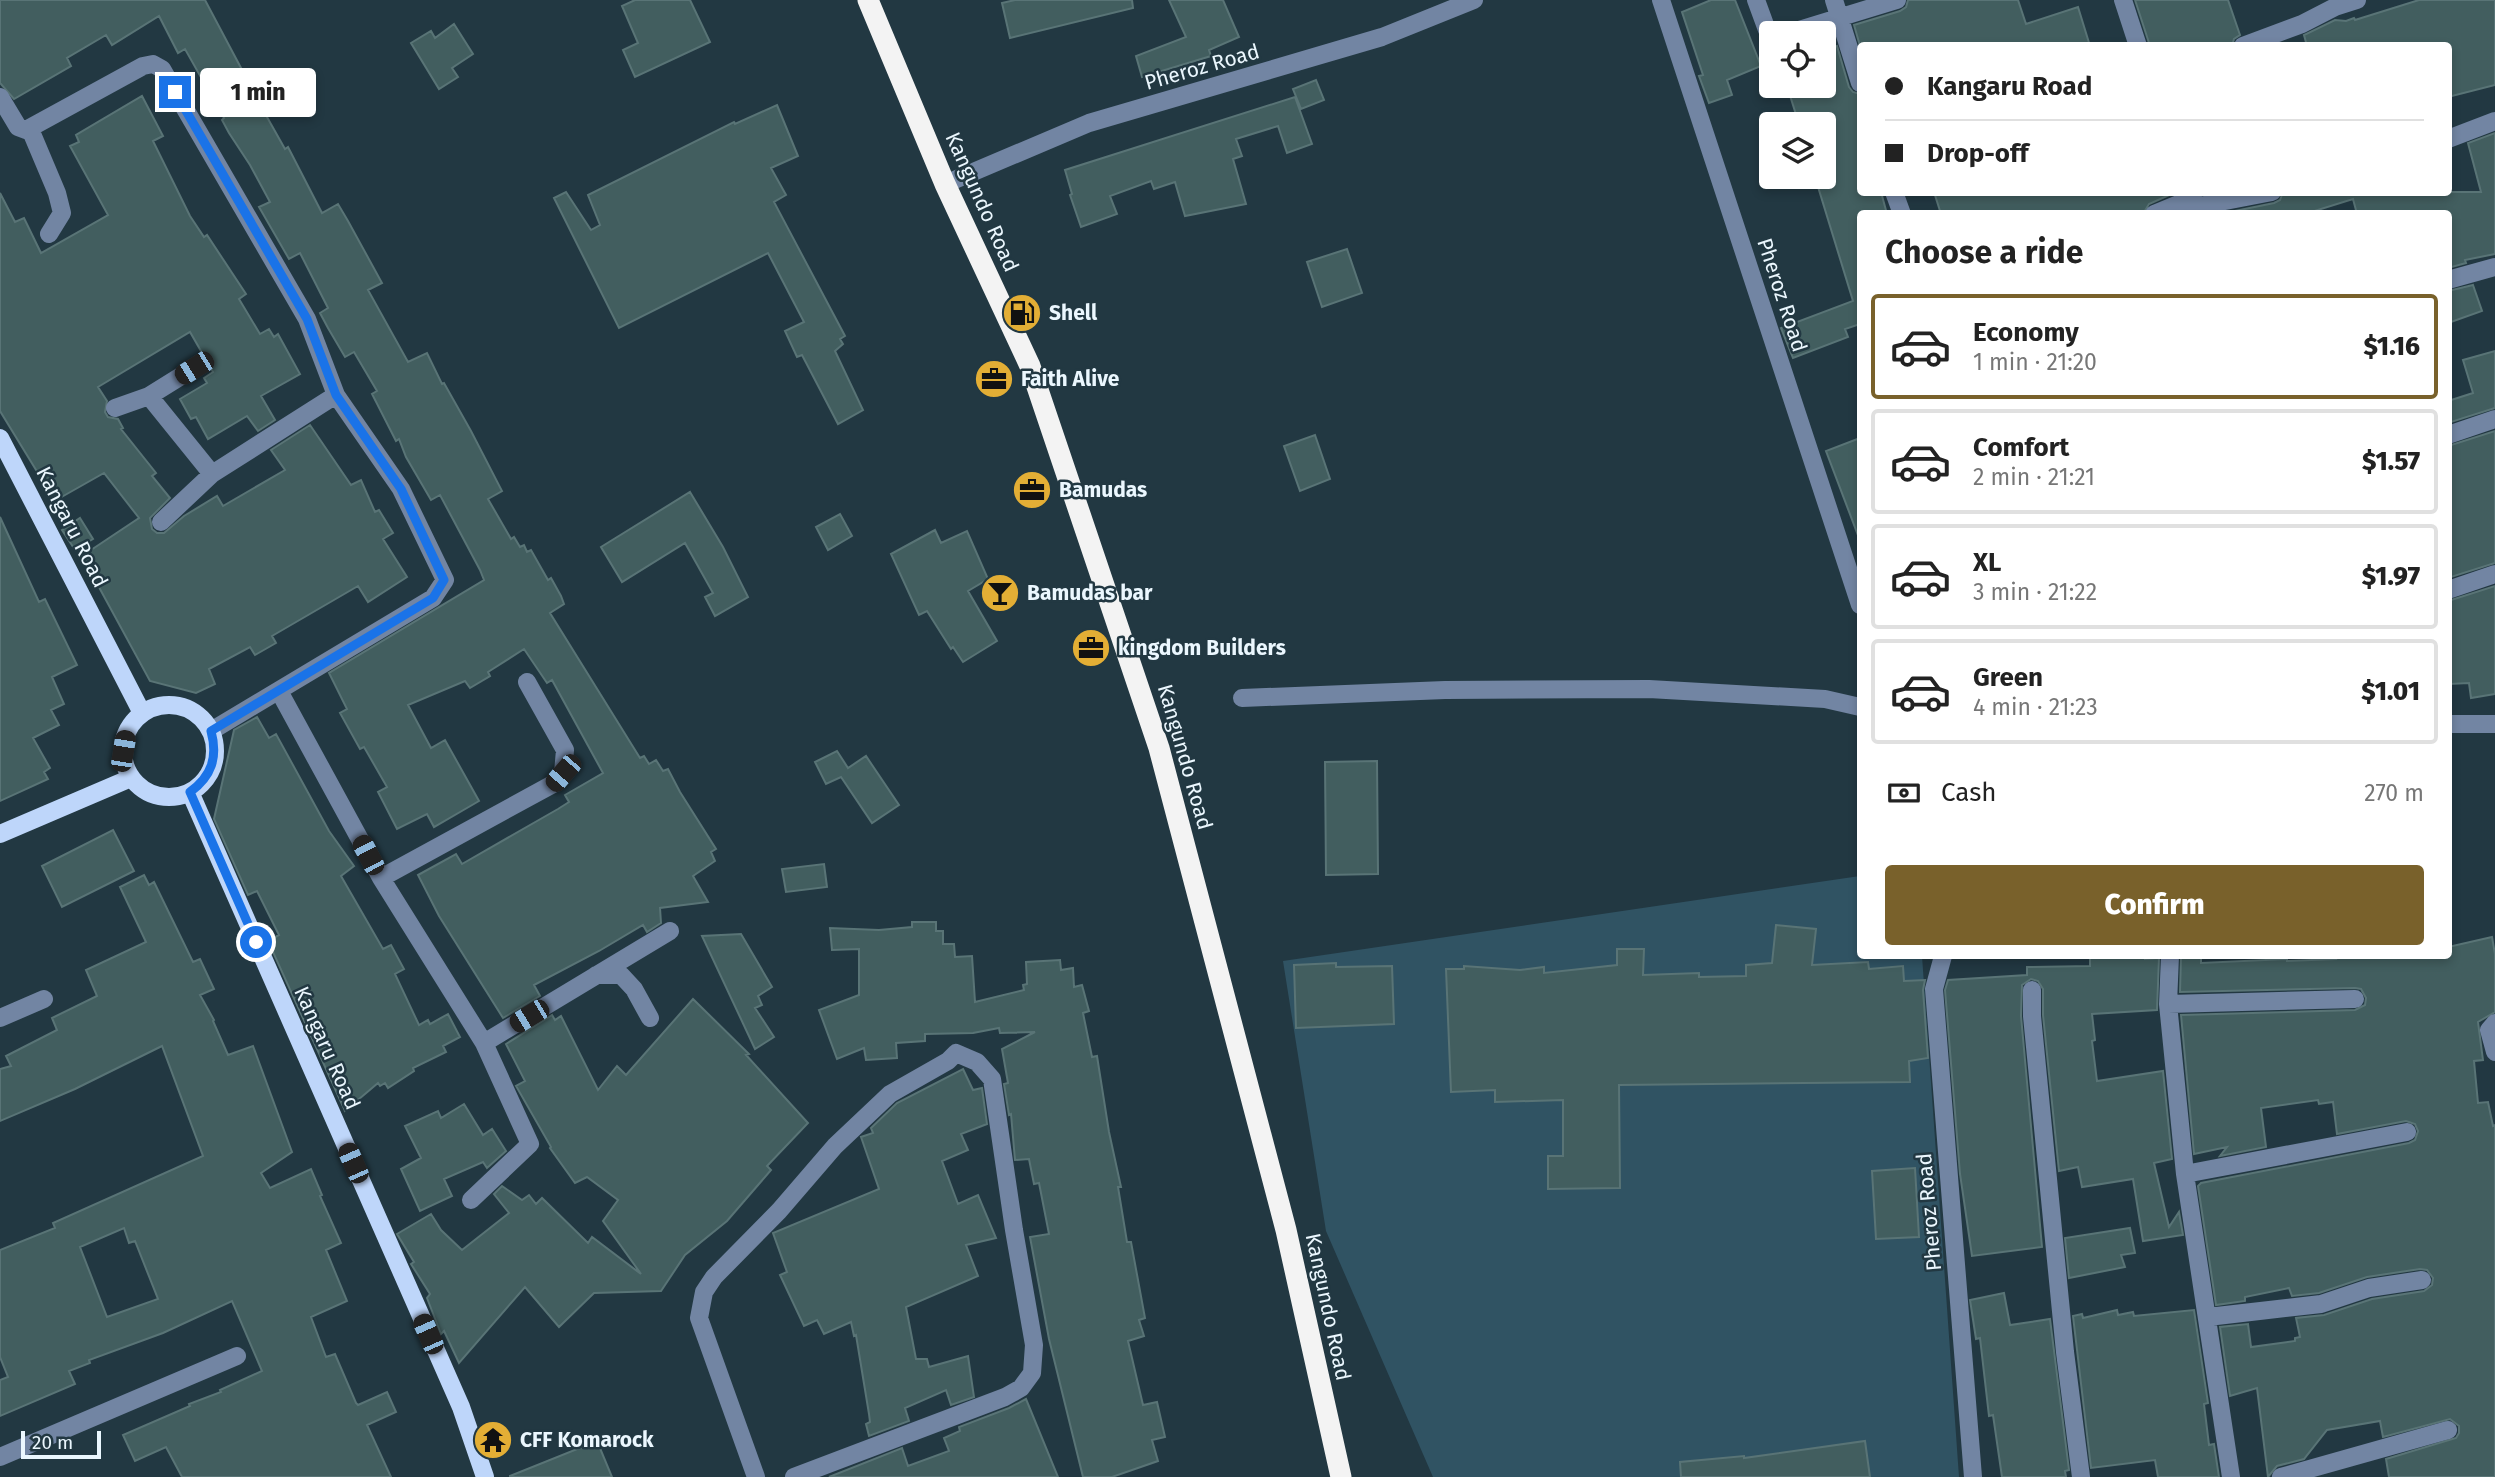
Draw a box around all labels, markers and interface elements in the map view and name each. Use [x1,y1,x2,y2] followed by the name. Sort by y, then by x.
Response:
[1759,21,1836,189] map controls
[1759,21,1836,98] button: locate
[1142,38,1262,96] street label: Pheroz Road
[200,68,315,116] callout: 1 min
[1927,71,2092,102] text: Kangaru Road
[159,76,191,108] route end
[230,78,286,106] text: 1 min
[1759,112,1836,189] button: layers
[940,128,1024,276] street label: Kangundo Road
[1927,138,2029,169] text: Drop-off
[1885,233,2083,271] text: Choose a ride
[1751,235,1813,355] street label: Pheroz Road
[1001,292,1043,334] fuel station icon: Shell
[1049,300,1098,326] place label: Shell
[1889,315,1952,378] icon: car
[1973,317,2079,348] text: Economy
[2363,331,2420,362] text: $1.16
[171,348,218,388] car
[1973,348,2097,376] text: 1 min · 21:20
[973,358,1015,400] office icon: Faith Alive
[1021,366,1120,392] place label: Faith Alive
[1889,430,1952,493] icon: car
[1973,432,2069,463] text: Comfort
[2362,446,2420,477] text: $1.57
[30,462,114,592] street label: Kangaru Road
[1973,463,2095,491] text: 2 min · 21:21
[1011,469,1053,511] office icon: Bamudas
[1059,477,1147,503] place label: Bamudas
[1889,545,1952,608] icon: car
[1973,547,2001,578] text: XL
[2362,561,2420,592] text: $1.97
[979,572,1021,614] bar icon: Bamudas bar
[1973,578,2097,606] text: 3 min · 21:22
[1027,580,1153,606] place label: Bamudas bar
[1070,627,1112,669] office icon: kingdom Builders
[1118,635,1286,661] place label: kingdom Builders
[1889,660,1952,723] icon: car
[1973,662,2043,693] text: Green
[2361,676,2420,707] text: $1.01
[1152,681,1218,833] street label: Kangundo Road
[1973,693,2098,721] text: 4 min · 21:23
[110,729,137,773] car
[542,750,585,796] car
[1885,774,1923,812] icon: cash
[1941,777,1997,808] text: Cash
[2364,779,2424,807] text: 270 m
[349,832,388,878] car
[1885,865,2424,945] button: Confirm
[240,926,272,958] route start
[288,982,366,1114] street label: Kangaru Road
[506,996,553,1036] car
[335,1140,372,1186] car
[1911,1152,1947,1272] street label: Pheroz Road
[1300,1231,1356,1383] street label: Kangundo Road
[410,1311,447,1357] car
[472,1419,514,1461] temple icon: CFF Komarock
[520,1427,654,1453] place label: CFF Komarock
[21,1428,102,1460] scale bar
[32,1431,73,1454] text: 20 m

